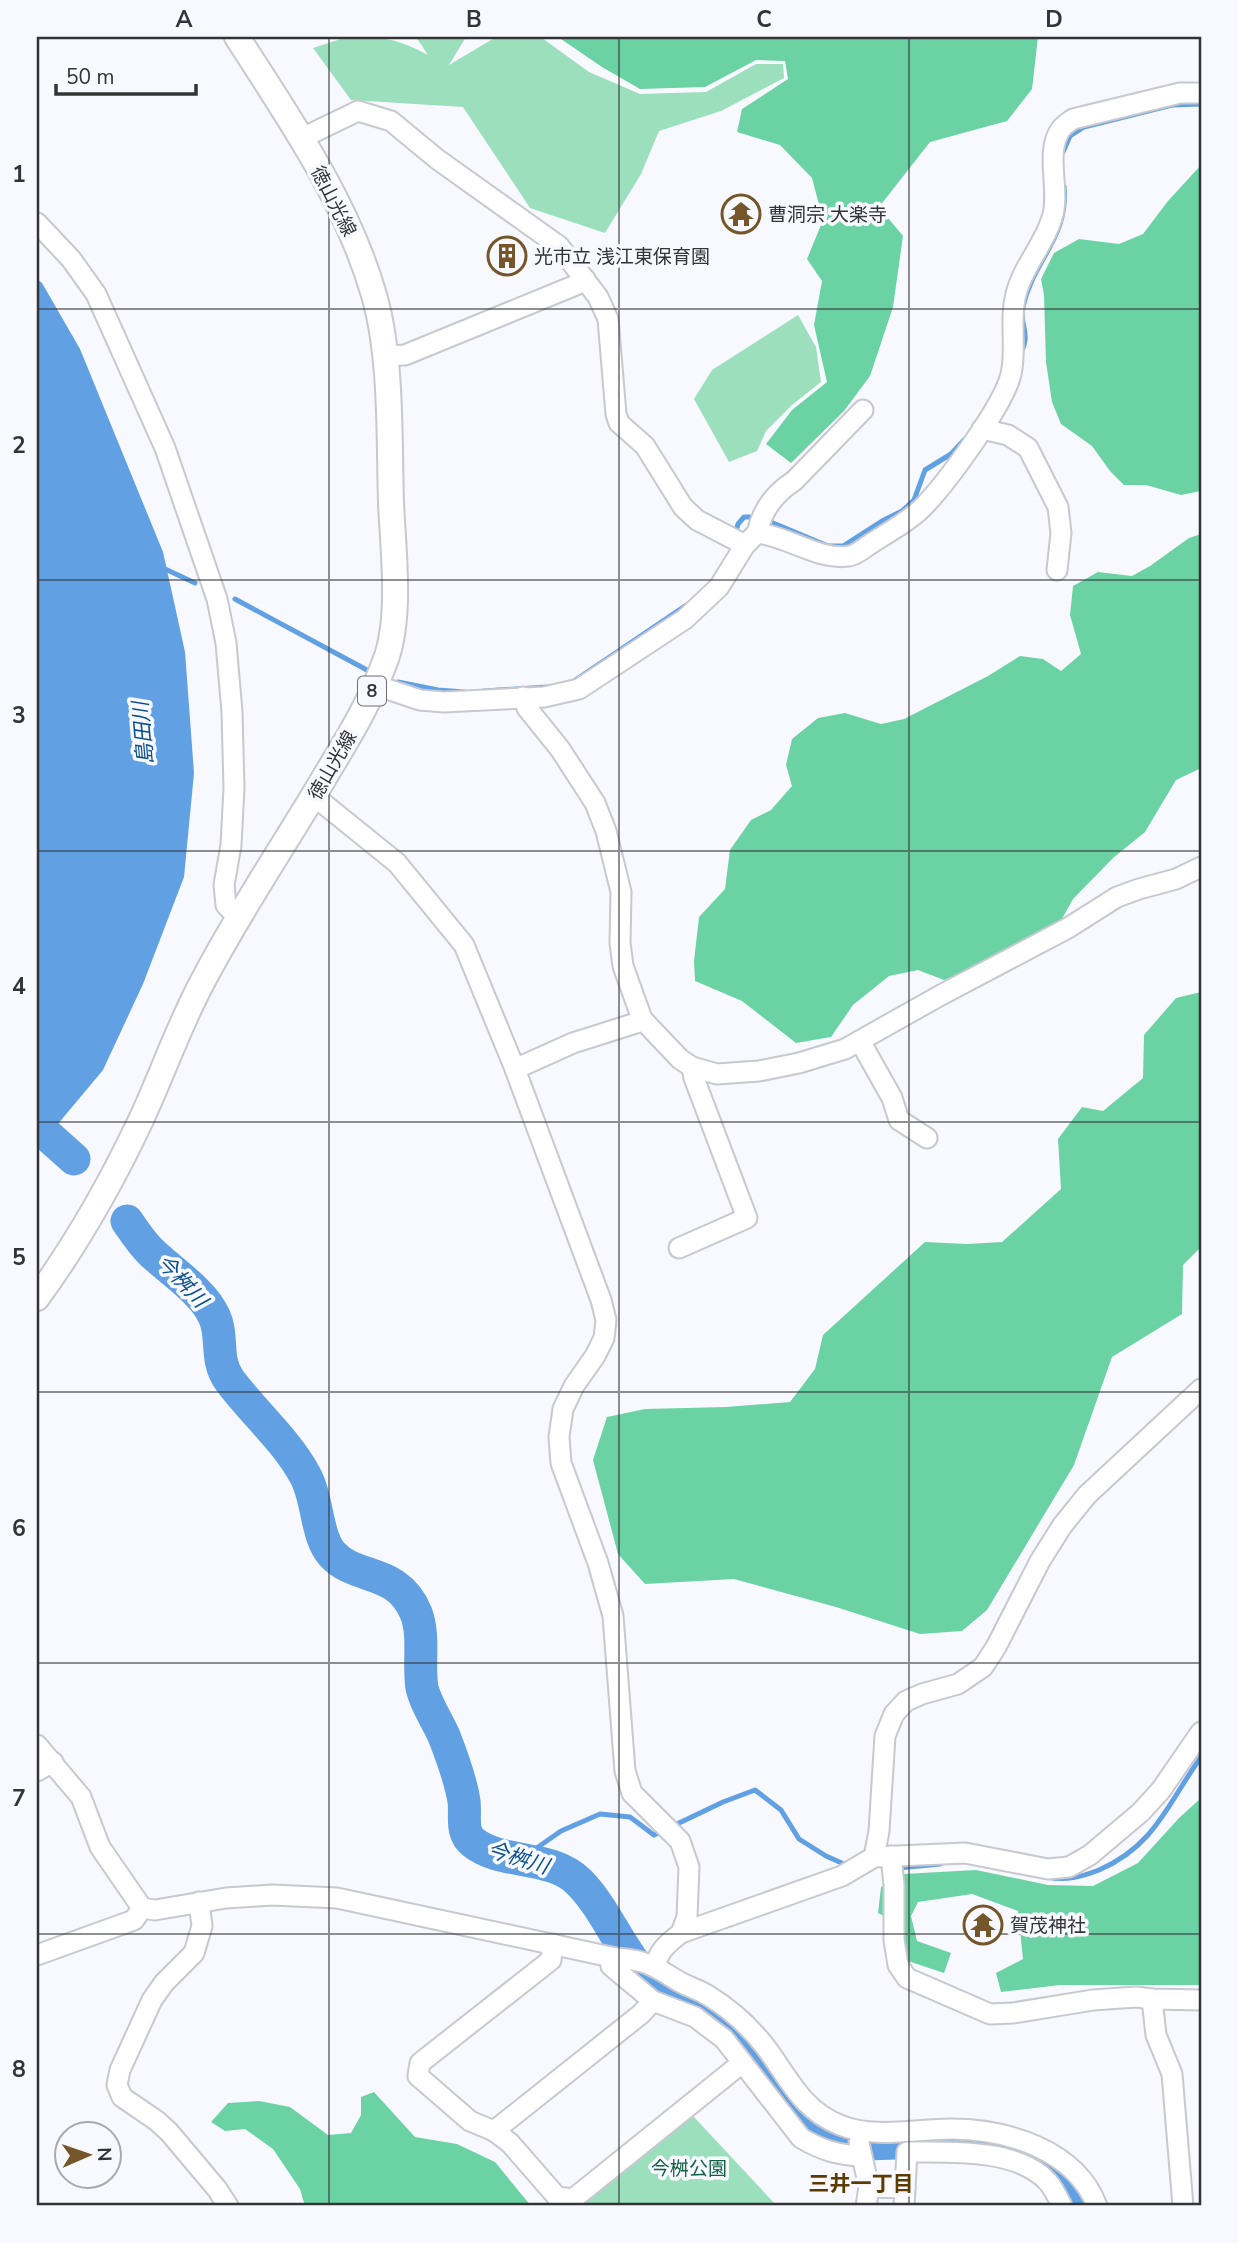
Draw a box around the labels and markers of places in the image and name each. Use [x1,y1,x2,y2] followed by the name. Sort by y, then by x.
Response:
[720,193,762,235] temple icon: 曹洞宗 大楽寺
[768,202,887,228] place label: 曹洞宗 大楽寺
[486,235,528,277] building icon: 光市立 浅江東保育園
[534,244,710,270] place label: 光市立 浅江東保育園
[962,1904,1004,1946] temple icon: 賀茂神社
[1010,1913,1086,1939] place label: 賀茂神社

